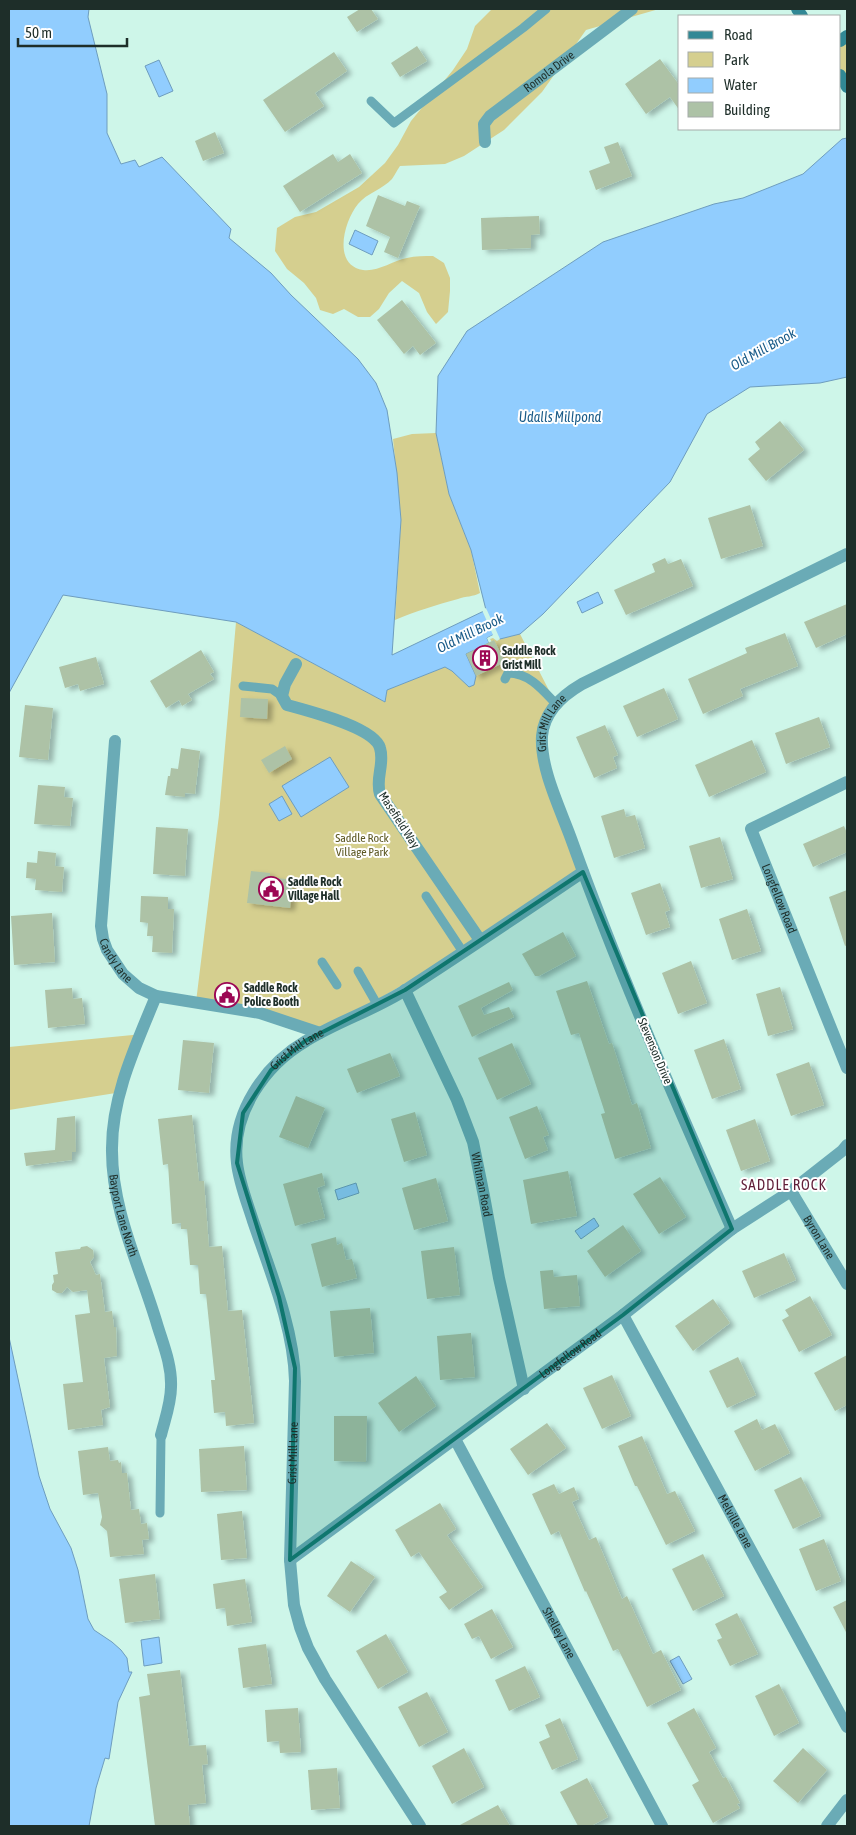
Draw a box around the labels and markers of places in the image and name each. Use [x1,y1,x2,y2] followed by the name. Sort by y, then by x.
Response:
[502,644,556,672] place label: Saddle Rock Grist Mill
[472,645,498,671] building icon: Saddle Rock Grist Mill
[287,875,342,903] place label: Saddle Rock Village Hall
[258,876,284,902] public building icon: Saddle Rock Village Hall
[244,981,299,1009] place label: Saddle Rock Police Booth
[214,982,240,1008] public building icon: Saddle Rock Police Booth

